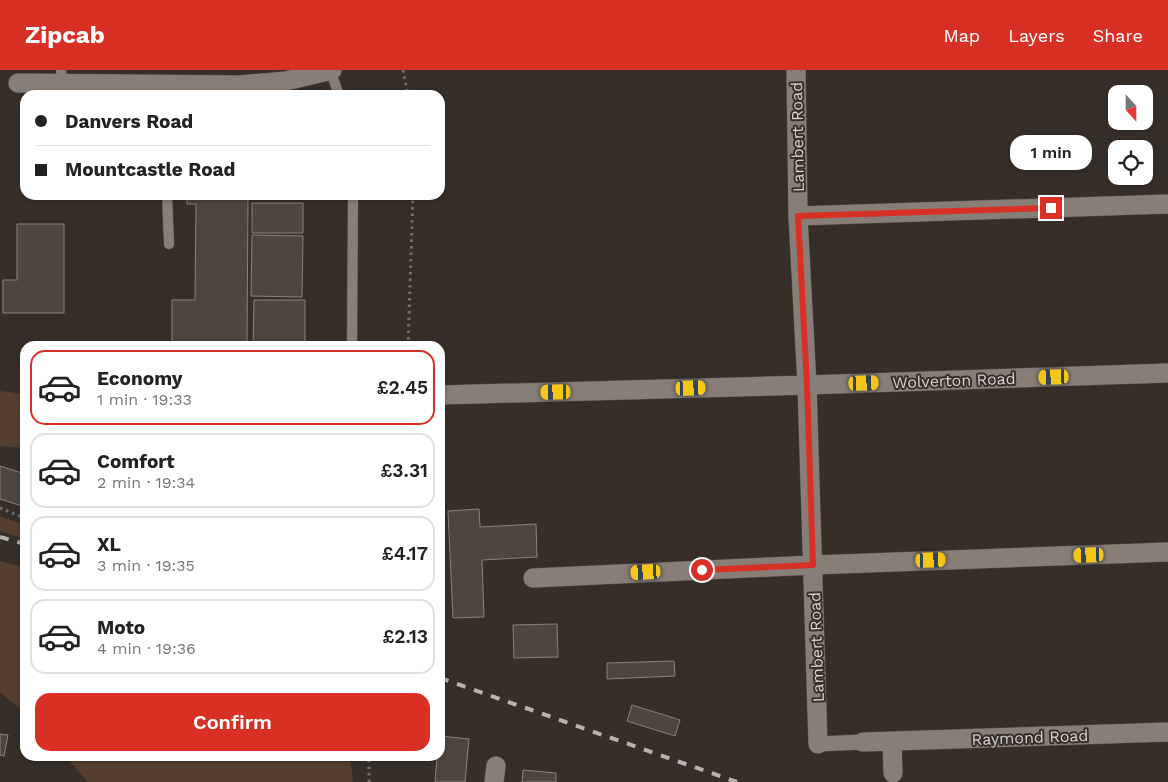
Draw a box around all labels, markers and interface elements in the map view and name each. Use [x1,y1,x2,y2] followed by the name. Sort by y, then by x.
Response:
[25,21,105,49] text: Zipcab
[943,25,980,46] text: Map
[1008,25,1065,46] text: Layers
[1093,25,1143,46] text: Share
[787,82,808,192] street label: Lambert Road
[1108,85,1152,130] north arrow
[1108,85,1153,185] map controls
[65,110,193,133] text: Danvers Road
[1010,136,1092,170] callout: 1 min
[1108,140,1153,185] button: locate
[1030,143,1072,162] text: 1 min
[65,158,235,181] text: Mountcastle Road
[1040,197,1062,219] route end
[37,365,82,410] icon: car
[97,367,182,390] text: Economy
[892,369,1016,392] street label: Wolverton Road
[1038,369,1069,385] car
[848,375,879,391] car
[377,376,428,399] text: £2.45
[675,380,706,396] car
[540,384,571,400] car
[97,390,192,409] text: 1 min · 19:33
[37,448,82,493] icon: car
[97,450,175,473] text: Comfort
[381,459,428,482] text: £3.31
[97,473,195,492] text: 2 min · 19:34
[37,531,82,576] icon: car
[97,533,121,556] text: XL
[382,542,428,565] text: £4.17
[1073,547,1104,563] car
[915,552,946,568] car
[97,556,195,575] text: 3 min · 19:35
[691,559,713,581] route start
[630,564,661,580] car
[805,591,828,702] street label: Lambert Road
[37,614,82,659] icon: car
[97,616,145,639] text: Moto
[383,625,428,648] text: £2.13
[97,639,196,658] text: 4 min · 19:36
[35,693,430,751] button: Confirm
[971,726,1089,749] street label: Raymond Road

